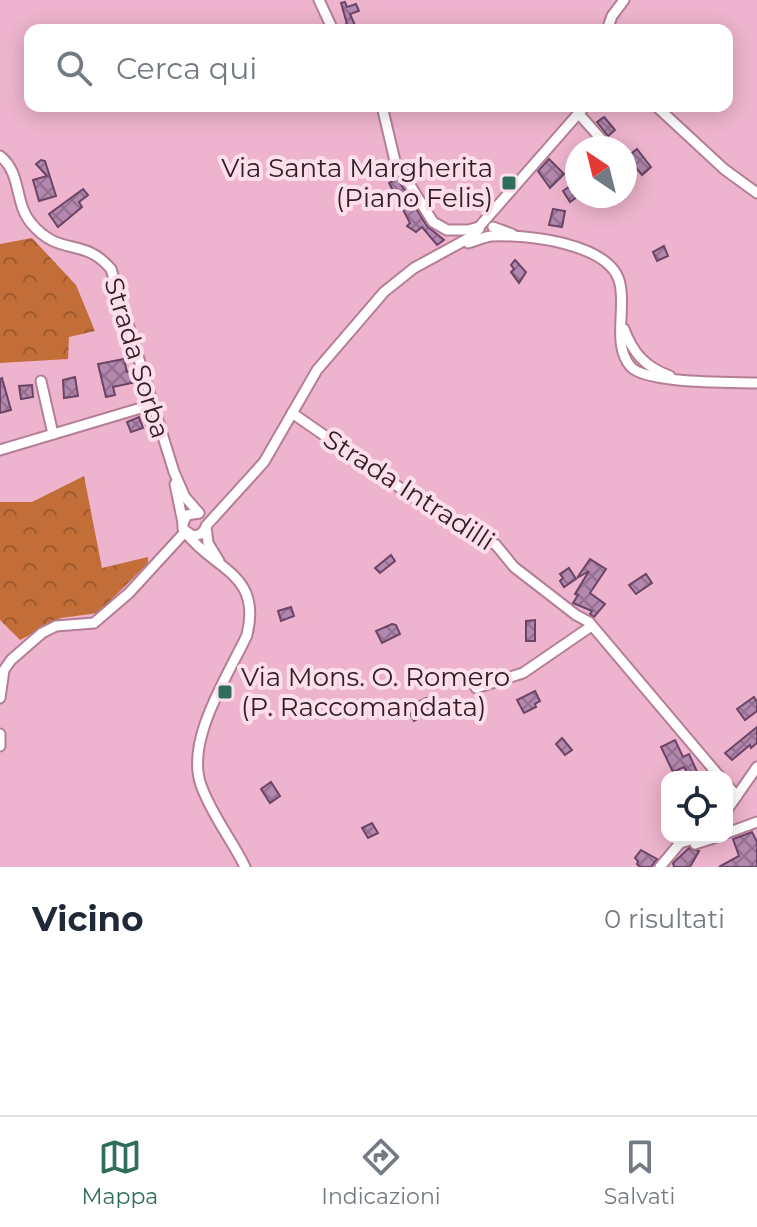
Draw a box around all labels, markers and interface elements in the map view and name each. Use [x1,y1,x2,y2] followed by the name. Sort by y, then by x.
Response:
[24,24,733,112] search box
[52,46,96,90] icon: search
[116,50,257,87] text: Cerca qui
[565,136,637,208] north arrow
[221,152,493,214] place label: Via Santa Margherita (Piano Felis)
[500,174,518,192] marker: Via Santa Margherita (Piano Felis)
[97,274,177,442] street label: Strada Sorba
[318,423,500,557] street label: Strada Intradilli
[241,661,510,723] place label: Via Mons. O. Romero (P. Raccomandata)
[216,683,234,701] marker: Via Mons. O. Romero (P. Raccomandata)
[661,771,733,843] map controls
[661,771,733,843] button: locate
[32,898,144,940] text: Vicino
[604,903,725,935] text: 0 risultati
[82,1135,158,1210] tab: Mappa
[321,1135,441,1210] tab: Indicazioni
[604,1135,675,1210] tab: Salvati

